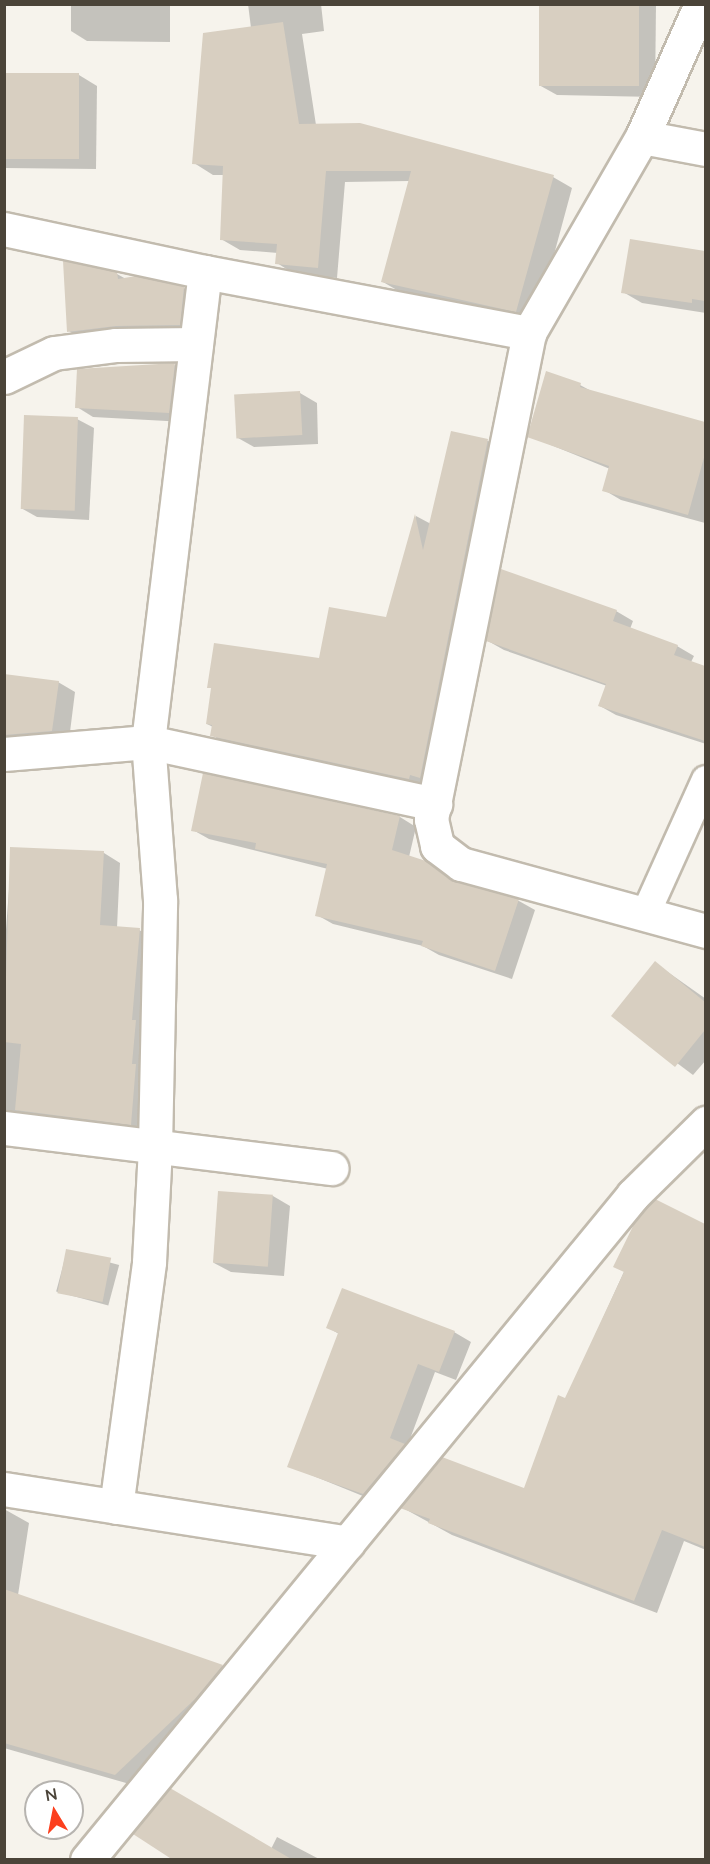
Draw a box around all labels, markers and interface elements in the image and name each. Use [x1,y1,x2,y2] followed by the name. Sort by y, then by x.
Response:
[24,1780,84,1840] north arrow
[44,1783,59,1805] text: N

